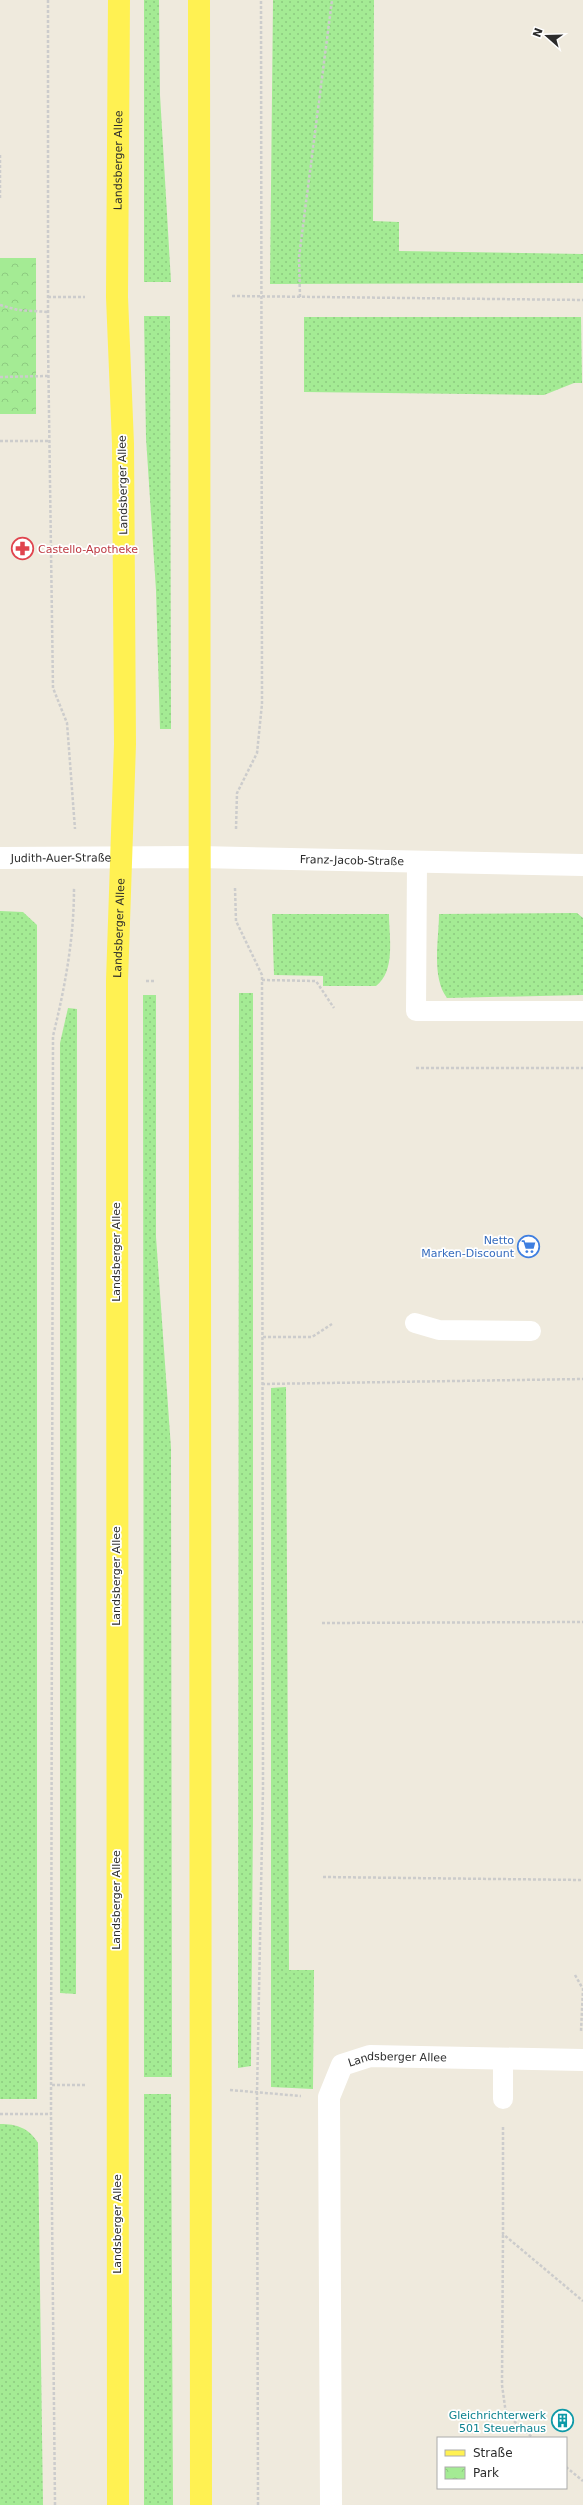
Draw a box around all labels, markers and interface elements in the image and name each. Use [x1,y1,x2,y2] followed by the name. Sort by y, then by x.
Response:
[527,16,567,56] north arrow
[530,26,546,39] text: N
[111,110,125,210] street label: Landsberger Allee
[116,435,130,535] street label: Landsberger Allee
[10,536,36,562] pharmacy icon: Castello-Apotheke
[38,543,138,556] place label: Castello-Apotheke
[10,851,112,864] street label: Judith-Auer-Straße
[300,853,404,868] street label: Franz-Jacob-Straße
[111,878,127,978] street label: Landsberger Allee
[110,1202,123,1302] street label: Landsberger Allee
[516,1233,542,1259] supermarket icon: Netto Marken-Discount
[421,1234,515,1260] place label: Netto Marken-Discount
[110,1526,123,1626] street label: Landsberger Allee
[110,1850,123,1950] street label: Landsberger Allee
[346,2049,447,2069] street label: Landsberger Allee
[111,2174,124,2274] street label: Landsberger Allee
[549,2408,575,2434] building icon: Gleichrichterwerk 501 Steuerhaus
[449,2409,547,2435] place label: Gleichrichterwerk 501 Steuerhaus
[437,2437,567,2489] legend
[473,2446,513,2460] text: Straße
[473,2466,499,2480] text: Park

